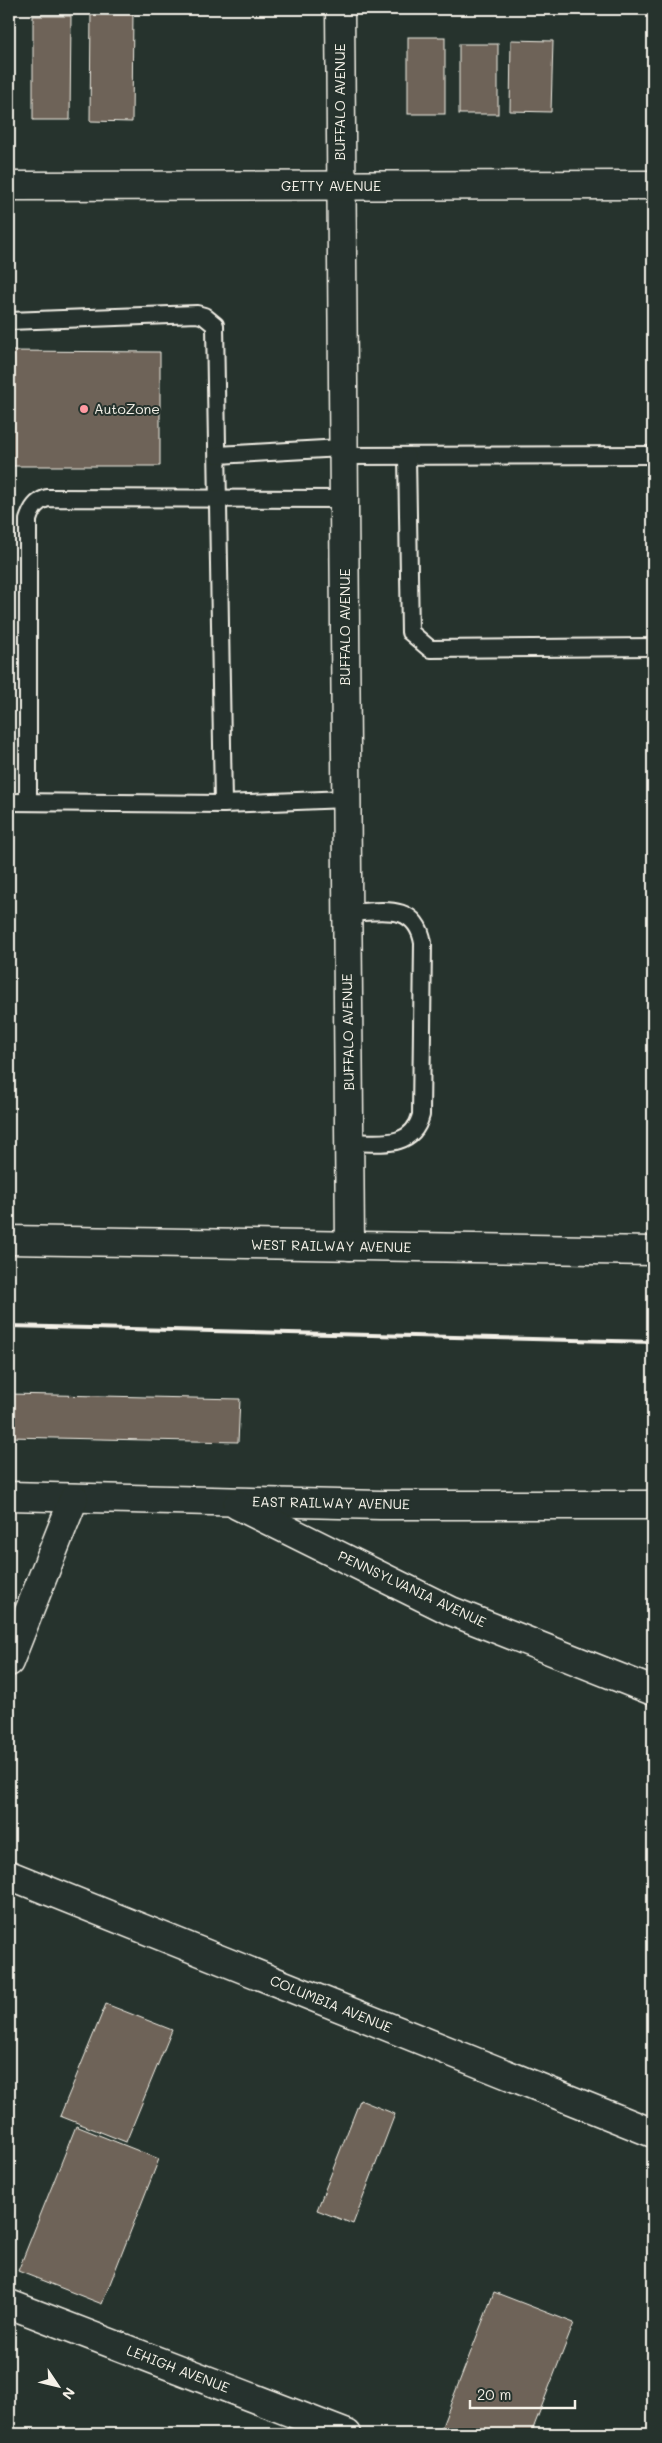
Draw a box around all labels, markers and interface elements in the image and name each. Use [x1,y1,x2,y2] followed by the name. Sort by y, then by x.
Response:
[330,43,349,161] street label: BUFFALO AVENUE
[281,176,381,195] street label: GETTY AVENUE
[94,399,160,418] place label: AutoZone
[78,403,90,415] marker: AutoZone
[335,568,354,686] street label: BUFFALO AVENUE
[337,973,358,1091] street label: BUFFALO AVENUE
[251,1235,411,1256] street label: WEST RAILWAY AVENUE
[252,1492,410,1513] street label: EAST RAILWAY AVENUE
[335,1546,489,1631] street label: PENNSYLVANIA AVENUE
[267,1970,395,2037] street label: COLUMBIA AVENUE
[124,2340,232,2397] street label: LEHIGH AVENUE
[32,2360,82,2410] north arrow
[470,2378,574,2410] scale bar
[58,2384,80,2404] text: N
[477,2384,511,2404] text: 20 m

